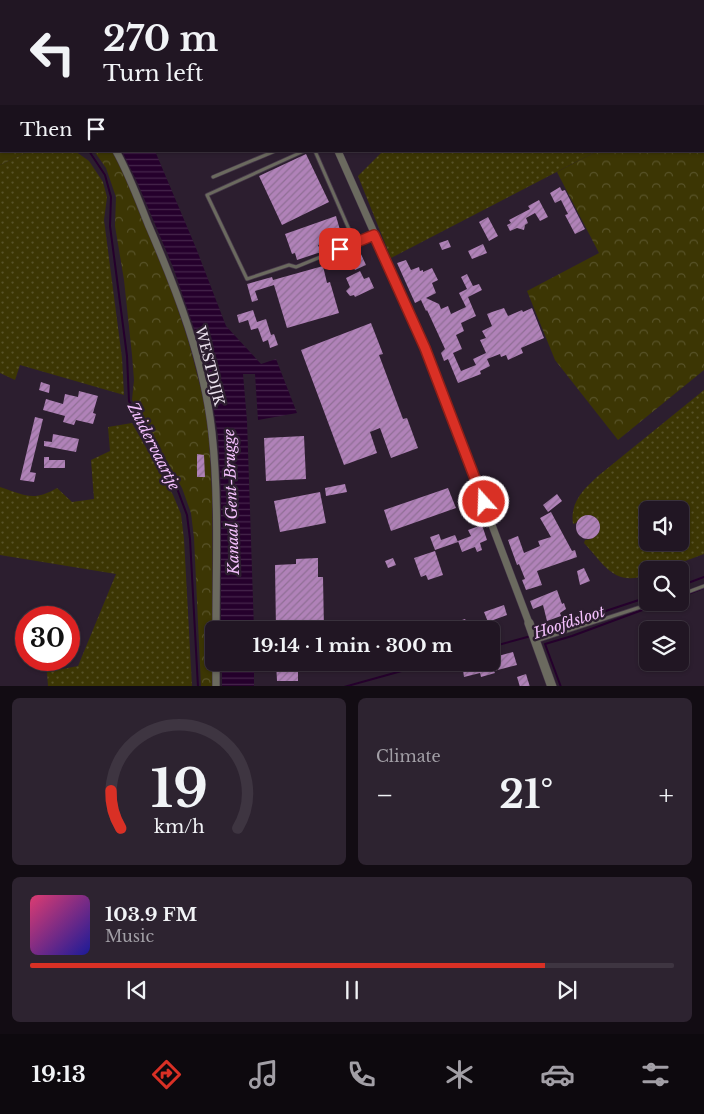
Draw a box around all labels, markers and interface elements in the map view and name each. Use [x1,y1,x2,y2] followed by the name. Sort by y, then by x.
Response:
[103,17,218,60] text: 270 m
[20,20,85,85] icon: left
[103,60,203,87] text: Turn left
[82,115,110,143] icon: arrive
[20,118,72,141] text: Then
[319,228,361,270] pin
[326,235,354,263] icon: arrive
[191,323,229,409] street label: WESTDIJK
[123,398,184,493] water label: Zuidervaartje
[219,429,243,576] water label: Kanaal Gent-Brugge
[457,475,509,527] position arrow
[639,501,689,671] map controls
[639,501,689,551] button: sound
[639,561,689,611] button: search
[530,601,608,643] water label: Hoofdsloot
[15,606,80,671] speed limit sign: 30
[639,621,689,671] button: layers
[252,634,453,657] text: 19:14 · 1 min · 300 m
[376,746,441,766] text: Climate
[150,757,208,821] text: 19
[499,771,553,818] text: 21°
[376,778,394,813] text: −
[659,778,674,813] text: +
[154,816,204,838] text: km/h
[105,903,197,926] text: 103.9 FM
[105,926,154,946] text: Music
[123,976,151,1004] icon: previous
[338,976,366,1004] icon: pause
[553,976,581,1004] icon: next
[149,1057,184,1092] icon: directions
[246,1057,281,1092] icon: music
[344,1057,379,1092] icon: phone
[442,1057,477,1092] icon: climate
[540,1057,575,1092] icon: car
[638,1057,673,1092] icon: filters
[31,1061,86,1088] text: 19:13

